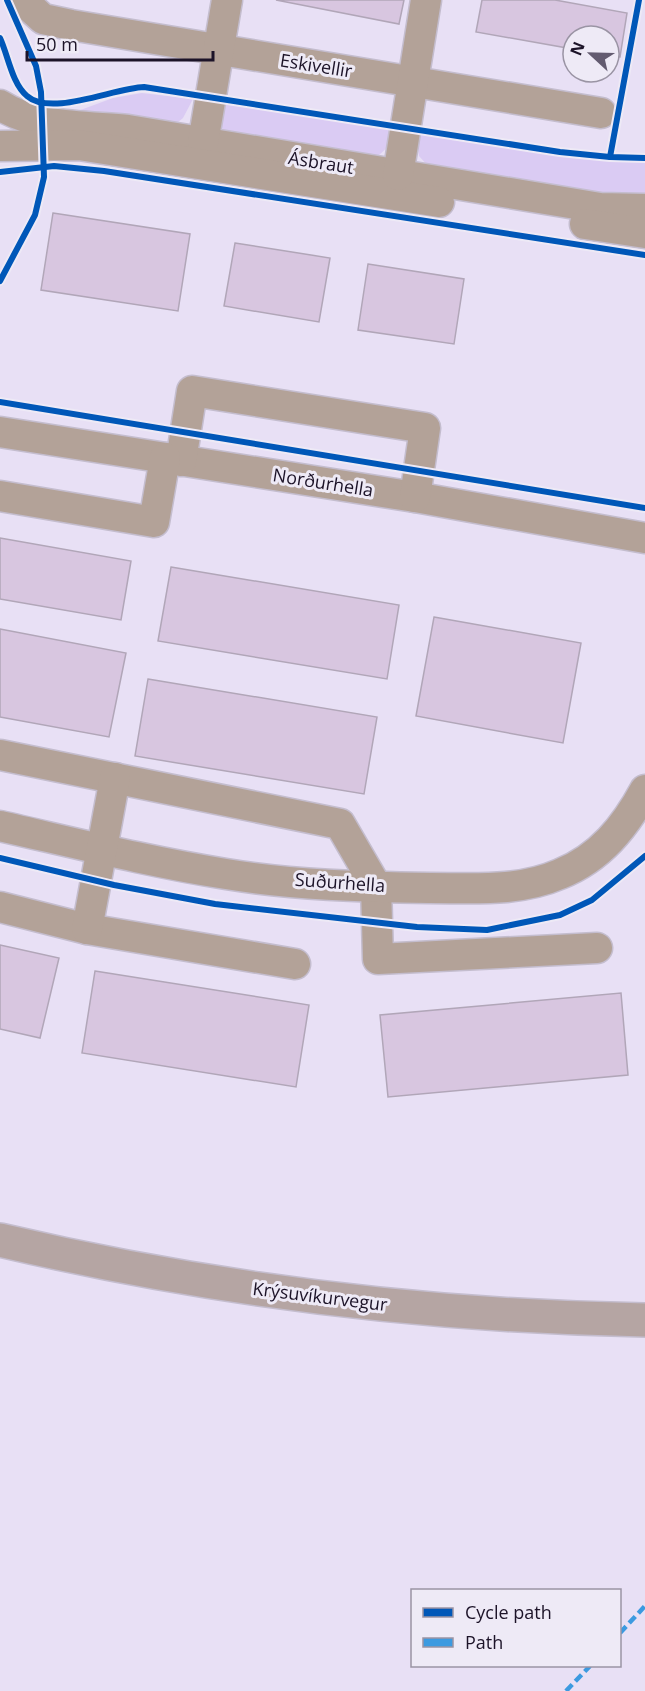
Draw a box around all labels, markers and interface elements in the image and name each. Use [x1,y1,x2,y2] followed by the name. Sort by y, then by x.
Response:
[27,24,213,62] scale bar
[561,24,621,84] north arrow
[36,32,78,56] text: 50 m
[564,38,590,59] text: N
[278,47,355,83] street label: Eskivellir
[287,145,356,179] street label: Ásbraut
[271,462,375,502] street label: Norðurhella
[294,867,386,897] street label: Suðurhella
[251,1276,390,1316] street label: Krýsuvíkurvegur
[411,1589,621,1667] legend
[465,1600,552,1624] text: Cycle path
[465,1630,503,1654] text: Path

